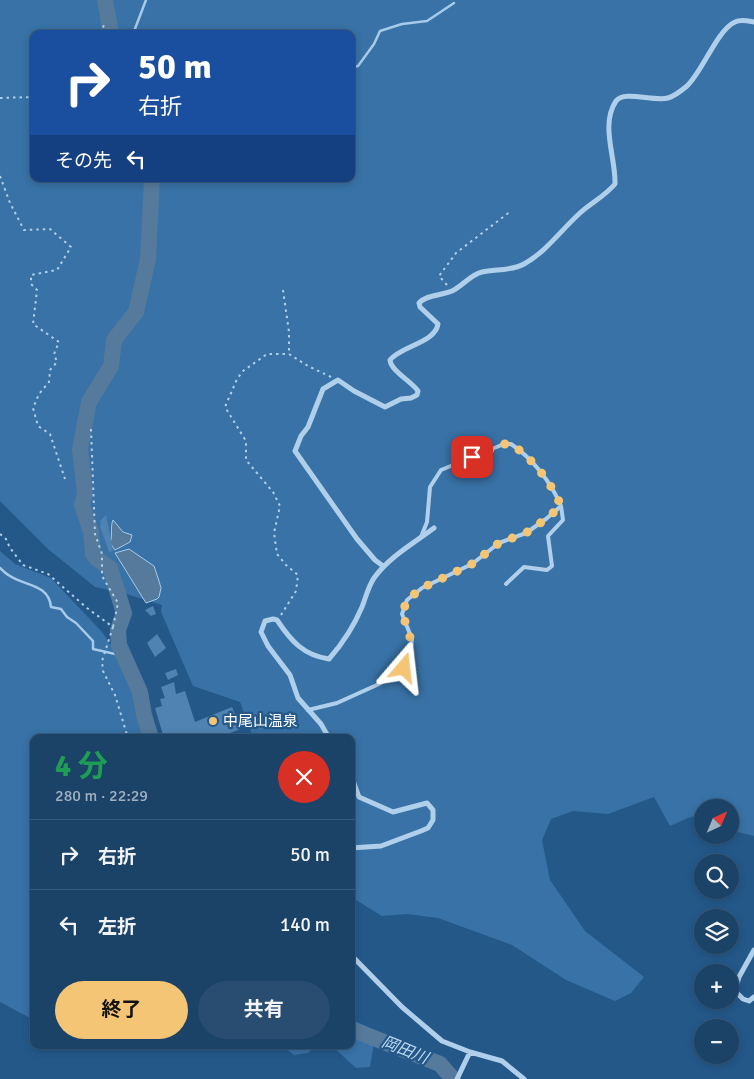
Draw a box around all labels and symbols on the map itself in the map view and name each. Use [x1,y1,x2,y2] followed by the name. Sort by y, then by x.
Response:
[451,436,493,478] pin
[377,641,429,693] position arrow
[223,712,298,730] place label: 中尾山温泉
[207,715,219,727] marker: 中尾山温泉
[694,799,739,844] north arrow
[379,1032,433,1069] water label: 岡田川

